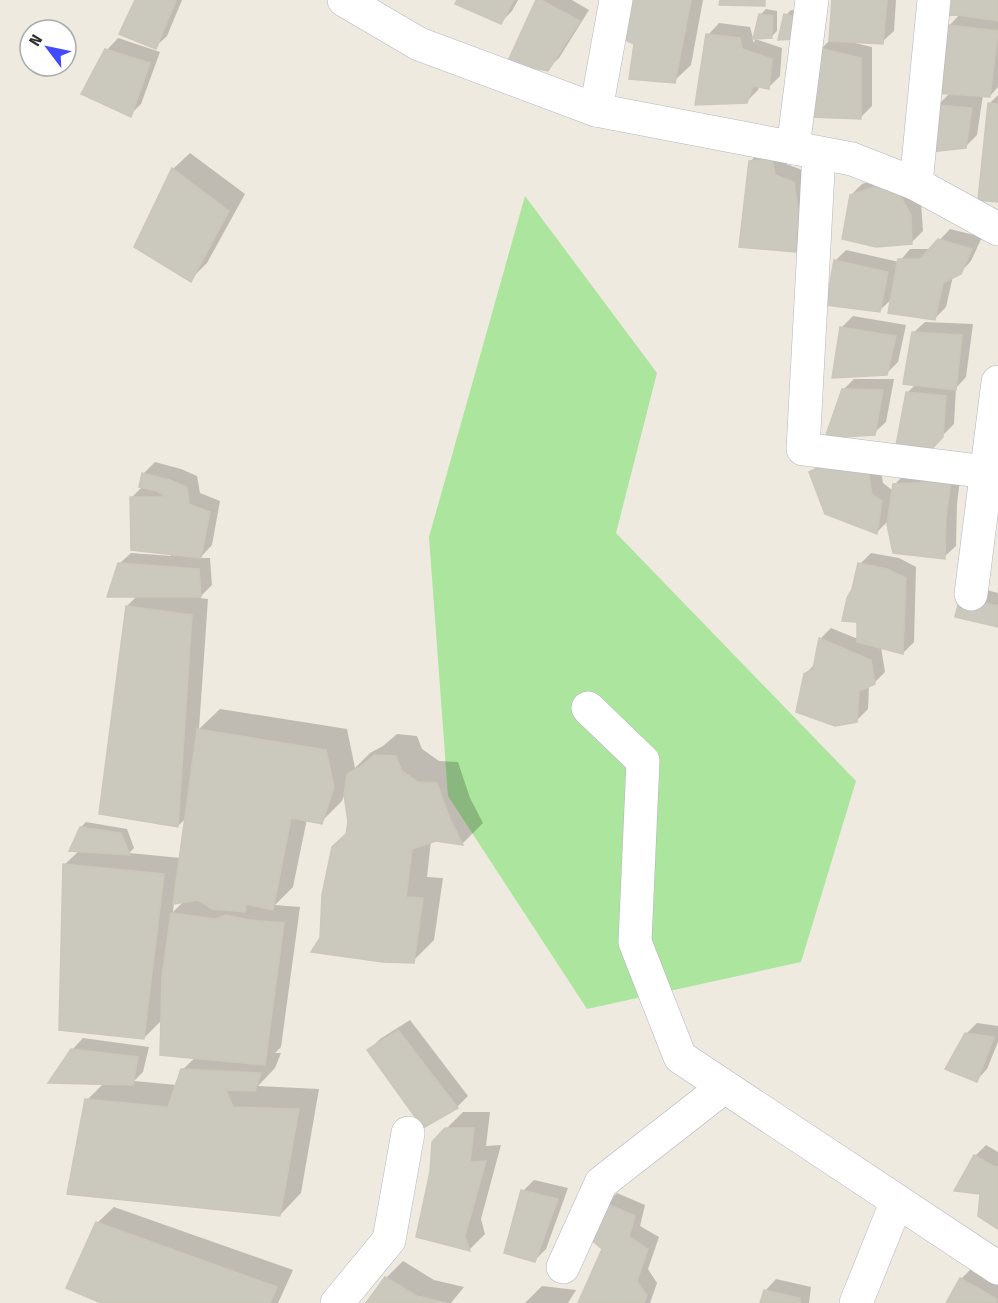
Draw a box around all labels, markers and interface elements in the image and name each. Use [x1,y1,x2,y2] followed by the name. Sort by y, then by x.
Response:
[18,18,78,78] north arrow
[25,31,46,49] text: N

